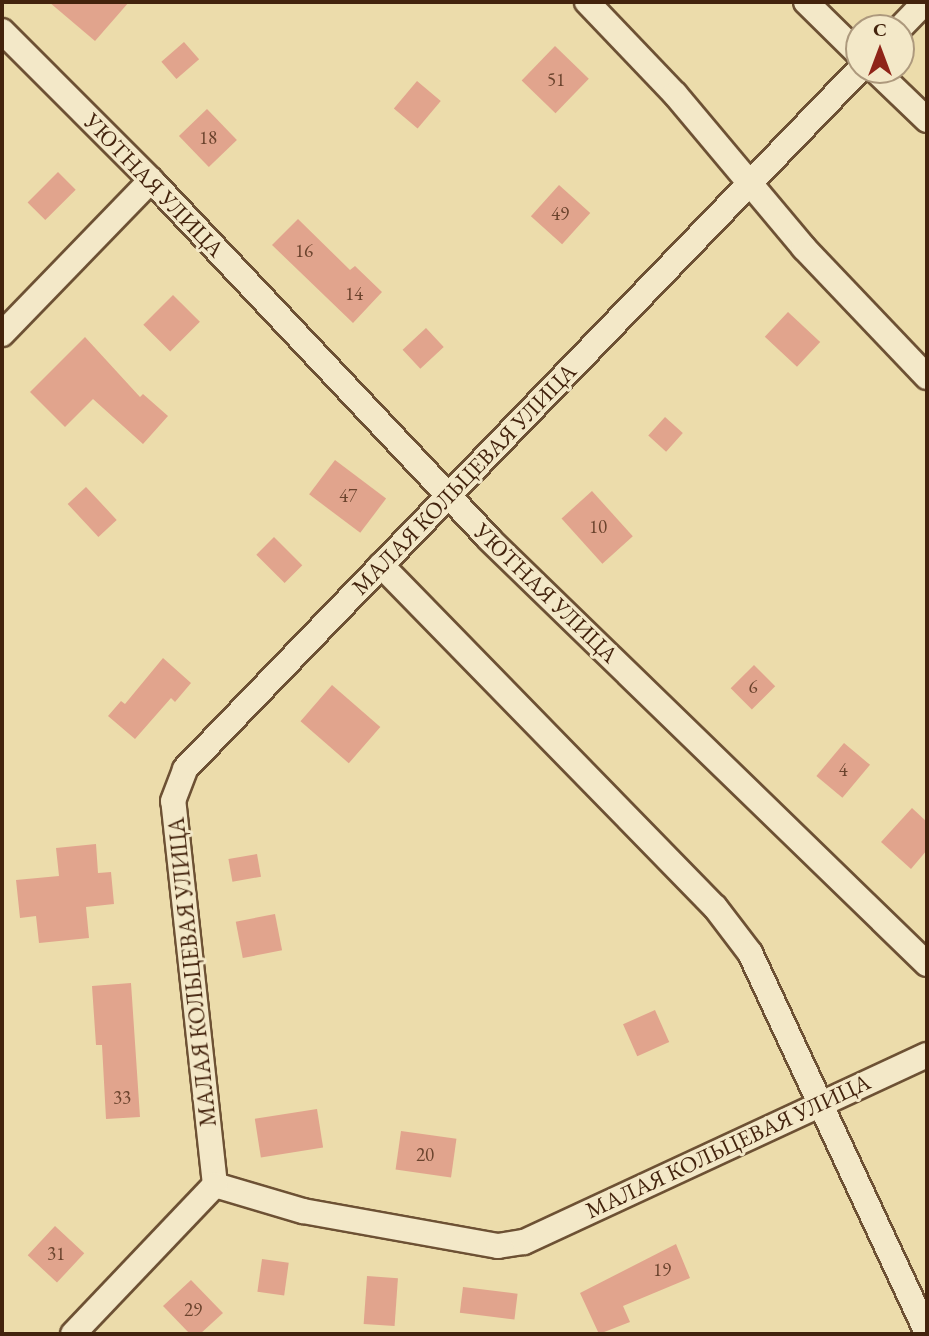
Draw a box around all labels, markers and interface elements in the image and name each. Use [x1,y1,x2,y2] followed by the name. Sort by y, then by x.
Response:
[845,14,915,84] north arrow
[873,17,887,42] text: С
[547,69,565,91] house number: 51
[78,107,230,263] street label: УЮТНАЯ УЛИЦА
[199,127,217,149] house number: 18
[551,203,569,225] house number: 49
[295,240,313,262] house number: 16
[345,283,363,305] house number: 14
[346,358,582,600] street label: МАЛАЯ КОЛЬЦЕВАЯ УЛИЦА
[339,485,357,507] house number: 47
[589,516,607,538] house number: 10
[468,517,624,669] street label: УЮТНАЯ УЛИЦА
[748,676,758,698] house number: 6
[838,759,848,781] house number: 4
[162,816,222,1128] street label: МАЛАЯ КОЛЬЦЕВАЯ УЛИЦА
[581,1068,875,1224] street label: МАЛАЯ КОЛЬЦЕВАЯ УЛИЦА
[113,1087,131,1109] house number: 33
[416,1144,434,1166] house number: 20
[47,1243,65,1265] house number: 31
[653,1259,671,1281] house number: 19
[184,1299,202,1321] house number: 29

